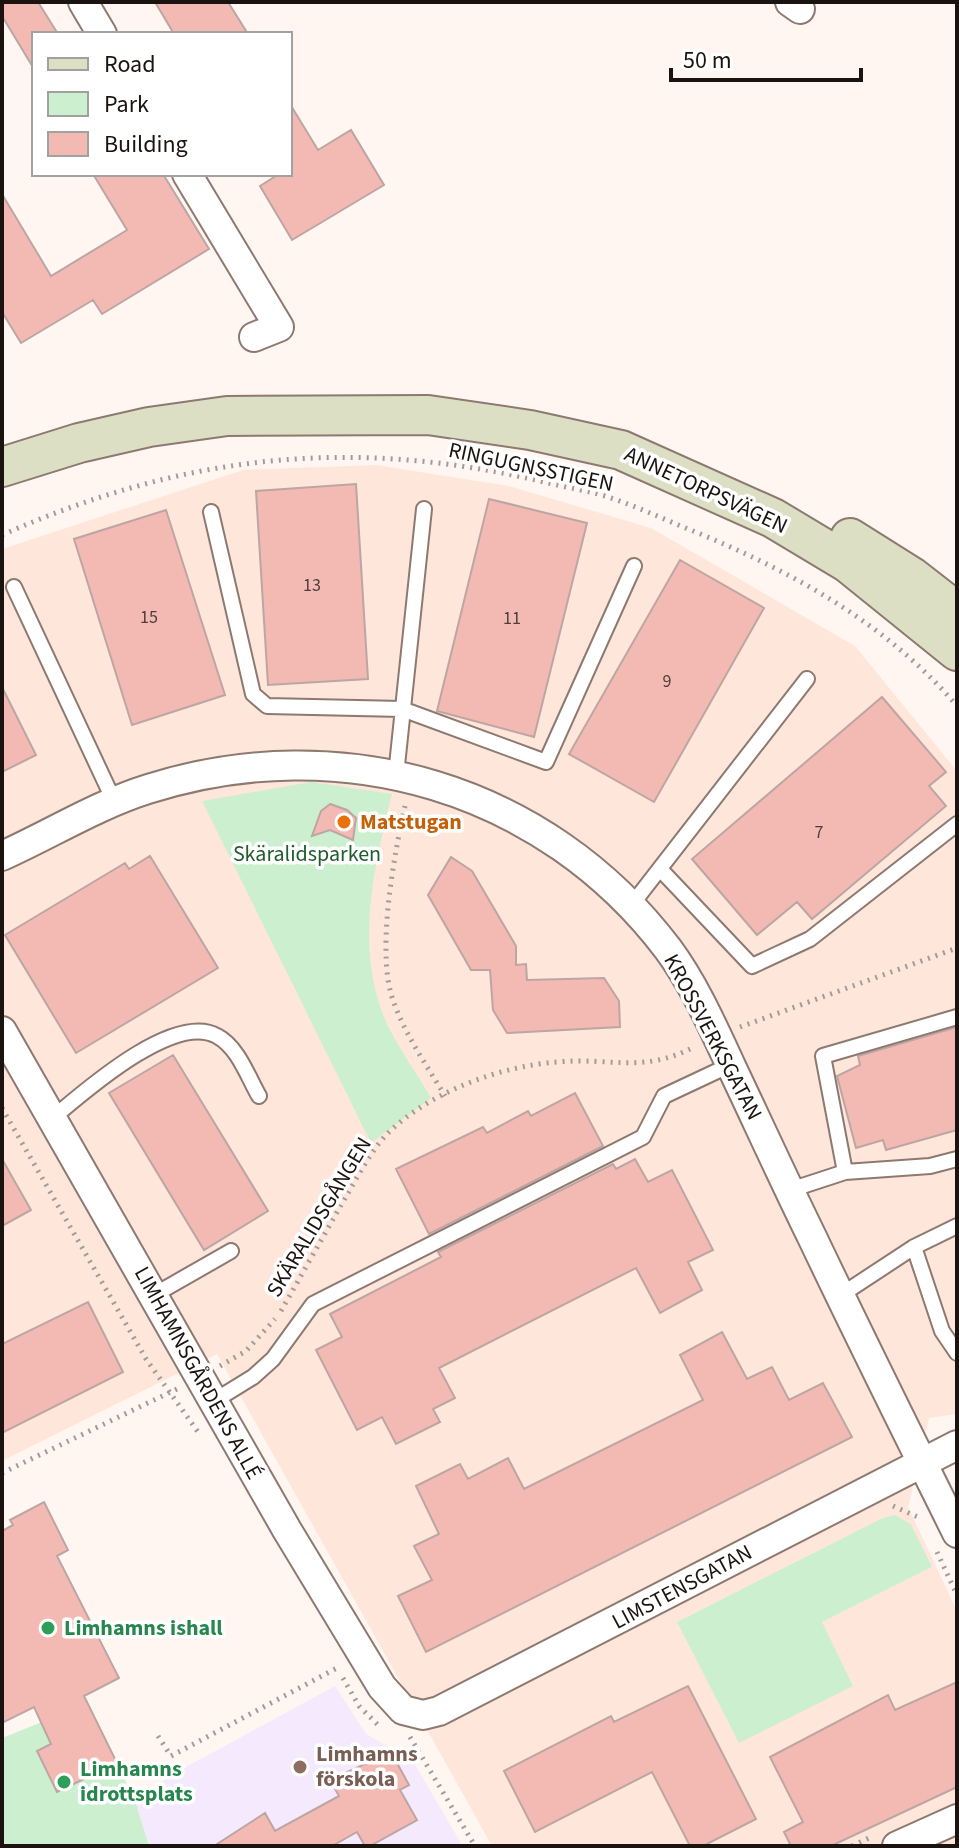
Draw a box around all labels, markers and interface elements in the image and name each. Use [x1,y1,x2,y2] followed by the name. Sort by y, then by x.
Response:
[32,32,292,176] legend
[671,32,861,82] scale bar
[683,43,732,78] text: 50 m
[104,47,156,82] text: Road
[104,87,149,122] text: Park
[104,127,188,162] text: Building
[446,434,616,500] street label: RINGUGNSSTIGEN
[619,438,793,542] street label: ANNETORPSVÄGEN
[303,573,321,598] house number: 13
[140,605,158,630] house number: 15
[503,606,521,631] house number: 11
[663,669,672,694] house number: 9
[360,806,462,838] place label: Matstugan
[335,813,353,831] marker: Matstugan
[815,820,824,845] house number: 7
[233,838,381,870] park label: Skäralidsparken
[656,948,770,1126] street label: KROSSVERKSGATAN
[259,1131,379,1303] street label: SKÄRALIDSGÅNGEN
[126,1261,270,1485] street label: LIMHAMNSGÅRDENS ALLÉ
[606,1537,758,1637] street label: LIMSTENSGATAN
[64,1612,223,1644] place label: Limhamns ishall
[39,1619,57,1637] marker: Limhamns ishall
[316,1738,418,1795] place label: Limhamns förskola
[80,1753,193,1810] place label: Limhamns idrottsplats
[291,1758,309,1776] marker: Limhamns förskola
[55,1773,73,1791] marker: Limhamns idrottsplats

